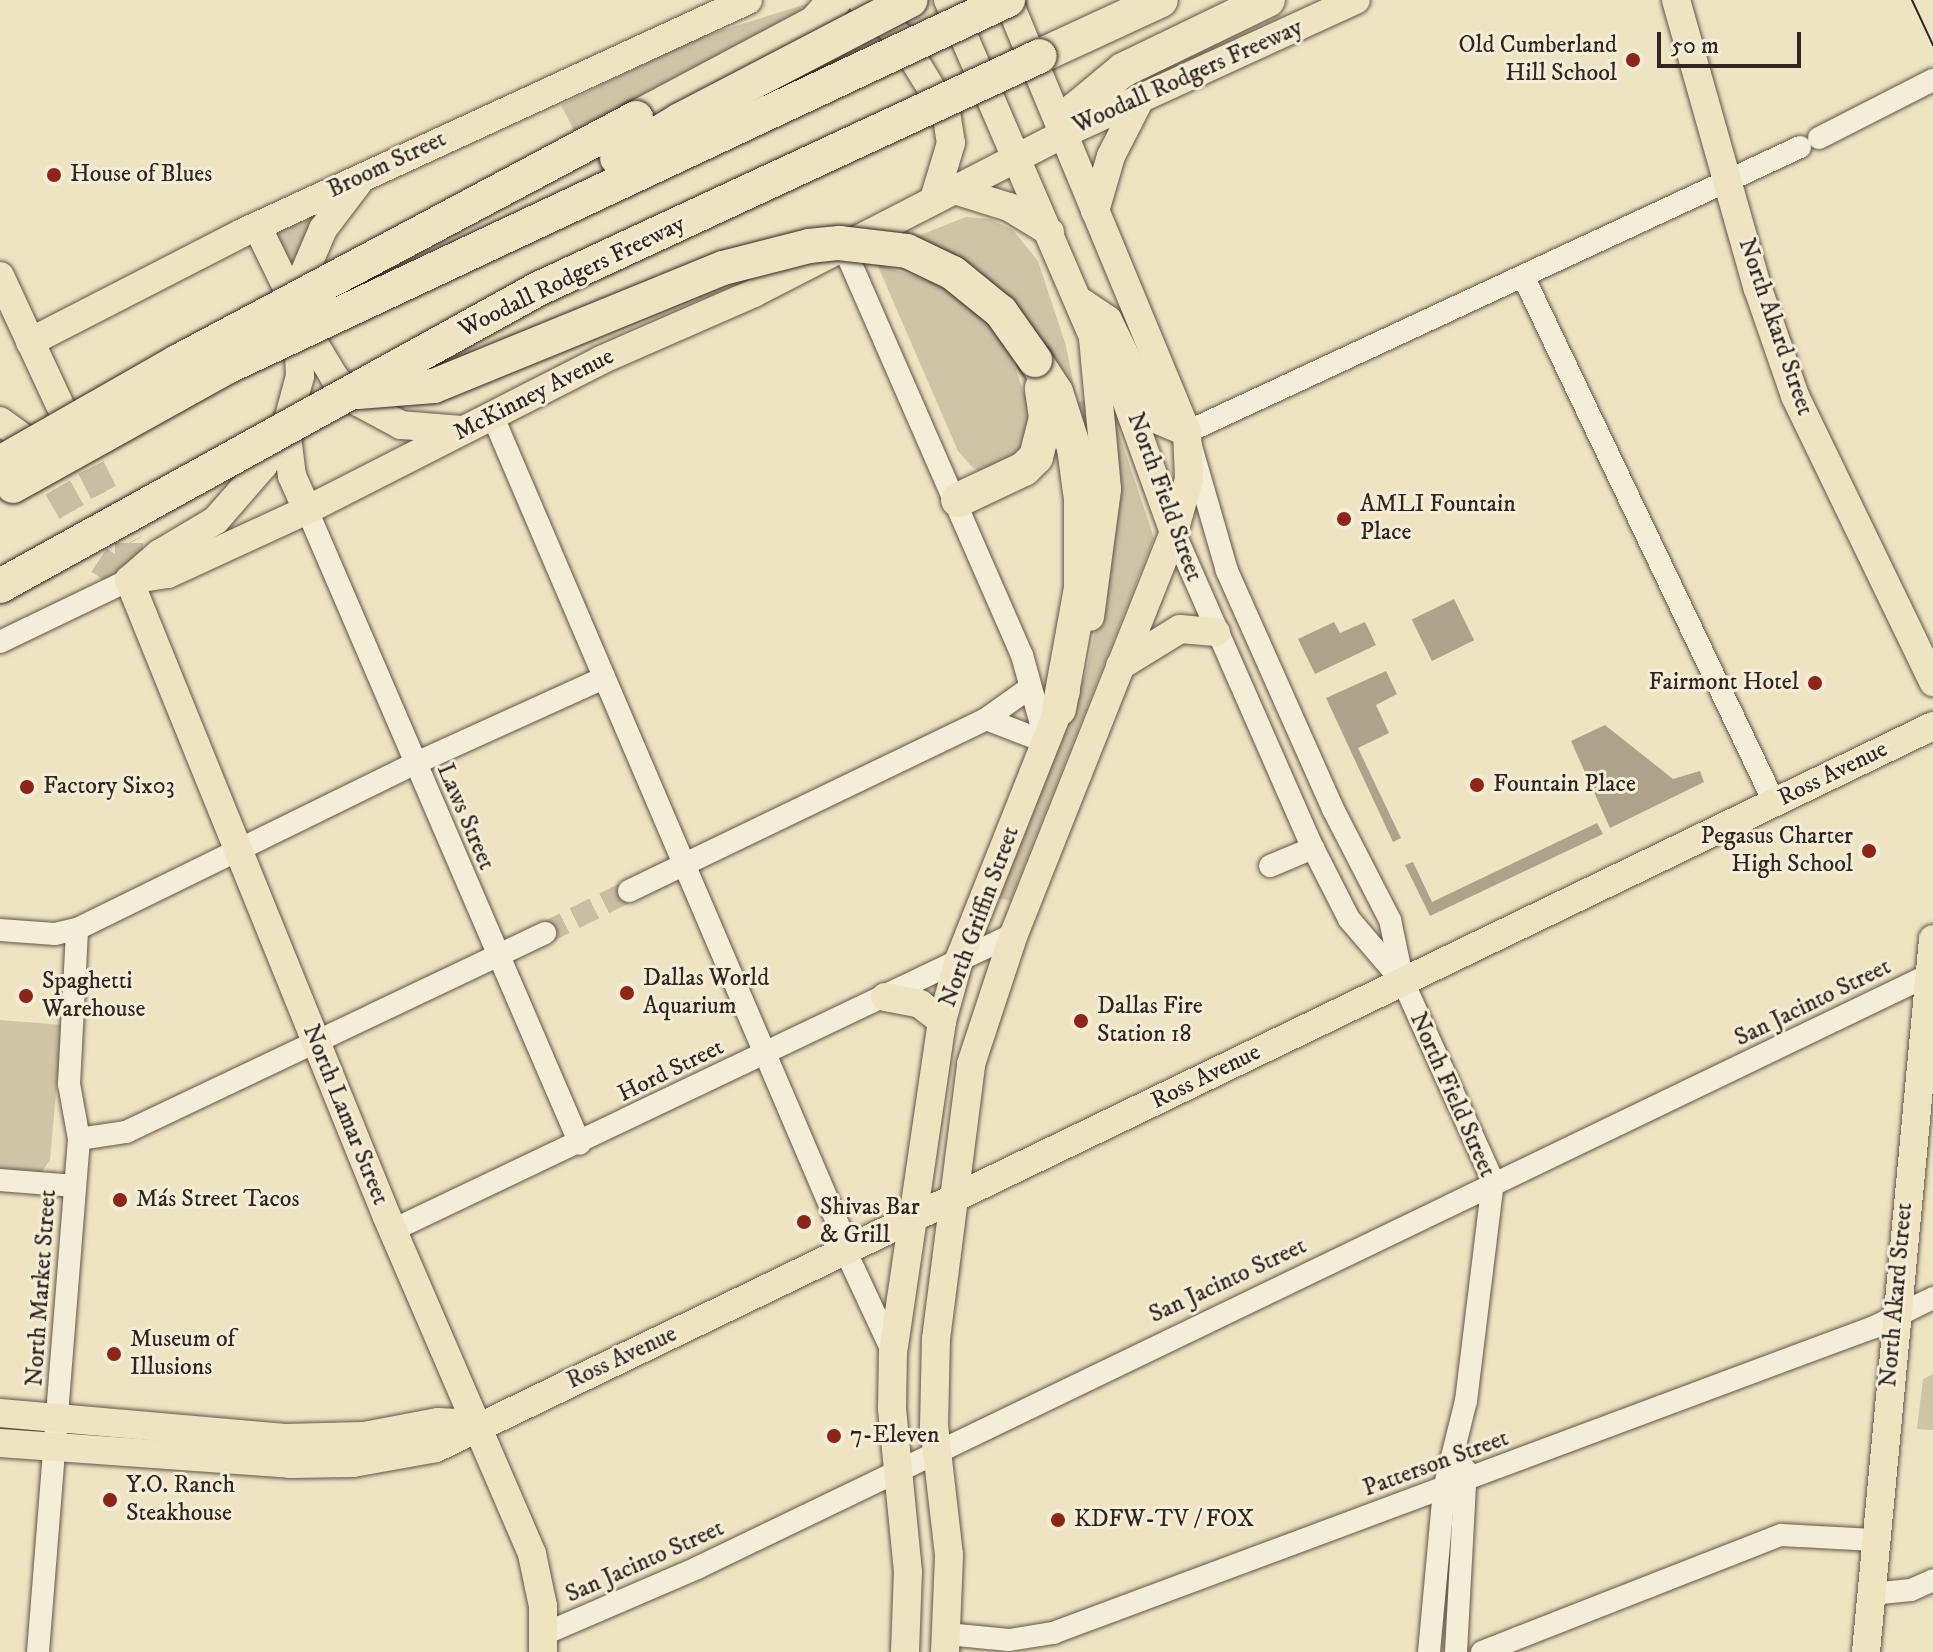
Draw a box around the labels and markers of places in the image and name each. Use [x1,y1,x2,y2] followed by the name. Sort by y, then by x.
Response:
[1459,32,1617,88] place label: Old Cumberland Hill School
[1624,51,1642,69] marker: Old Cumberland Hill School
[70,161,212,189] place label: House of Blues
[45,166,63,184] marker: House of Blues
[1360,491,1516,547] place label: AMLI Fountain Place
[1335,510,1353,528] marker: AMLI Fountain Place
[1649,669,1799,697] place label: Fairmont Hotel
[1806,674,1824,692] marker: Fairmont Hotel
[1493,771,1636,799] place label: Fountain Place
[43,773,175,801] place label: Factory Six03
[1468,776,1486,794] marker: Fountain Place
[18,778,36,796] marker: Factory Six03
[1701,823,1853,879] place label: Pegasus Charter High School
[1860,842,1878,860] marker: Pegasus Charter High School
[643,965,769,1021] place label: Dallas World Aquarium
[42,968,145,1024] place label: Spaghetti Warehouse
[618,984,636,1002] marker: Dallas World Aquarium
[17,987,35,1005] marker: Spaghetti Warehouse
[1097,993,1203,1049] place label: Dallas Fire Station 18
[1072,1012,1090,1030] marker: Dallas Fire Station 18
[136,1186,299,1214] place label: Más Street Tacos
[111,1191,129,1209] marker: Más Street Tacos
[820,1194,920,1250] place label: Shivas Bar & Grill
[795,1213,813,1231] marker: Shivas Bar & Grill
[130,1326,235,1382] place label: Museum of Illusions
[105,1345,123,1363] marker: Museum of Illusions
[850,1422,939,1450] place label: 7-Eleven
[825,1427,843,1445] marker: 7-Eleven
[126,1472,235,1528] place label: Y.O. Ranch Steakhouse
[101,1491,119,1509] marker: Y.O. Ranch Steakhouse
[1074,1506,1254,1534] place label: KDFW-TV / FOX
[1049,1511,1067,1529] marker: KDFW-TV / FOX

